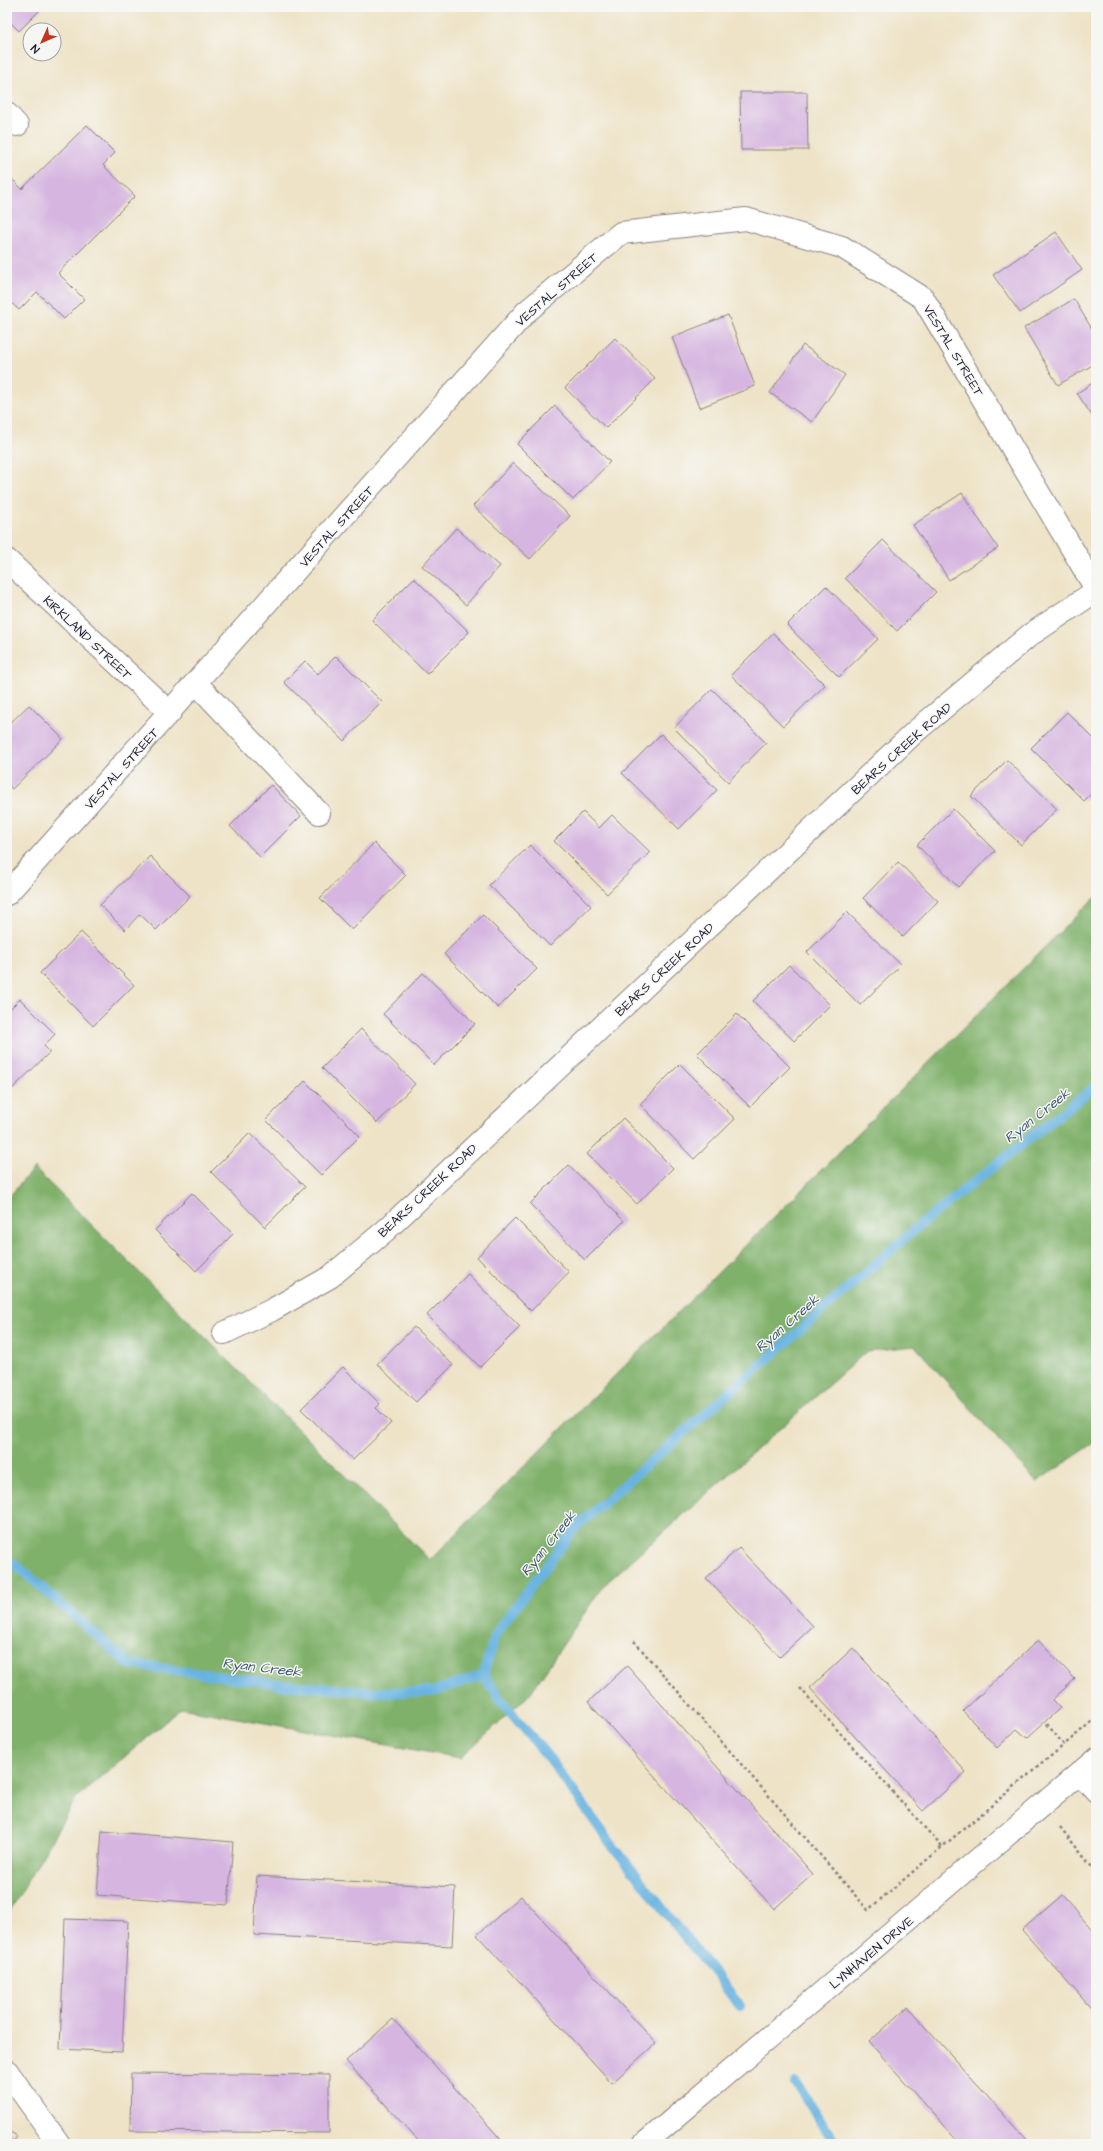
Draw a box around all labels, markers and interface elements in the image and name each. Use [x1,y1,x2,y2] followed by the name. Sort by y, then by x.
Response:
[22,22,62,62] north arrow
[27,41,43,56] text: N
[511,248,602,331] street label: VESTAL STREET
[919,301,988,401] street label: VESTAL STREET
[295,481,379,571] street label: VESTAL STREET
[39,592,136,684] street label: KIRKLAND STREET
[847,698,956,799] street label: BEARS CREEK ROAD
[80,723,164,813] street label: VESTAL STREET
[611,919,719,1021] street label: BEARS CREEK ROAD
[1000,1083,1075,1148] water label: Ryan Creek
[374,1140,482,1242] street label: BEARS CREEK ROAD
[751,1290,824,1357] water label: Ryan Creek
[516,1506,582,1581] water label: Ryan Creek
[222,1653,303,1683] water label: Ryan Creek
[826,1912,918,1993] street label: LYNHAVEN DRIVE

